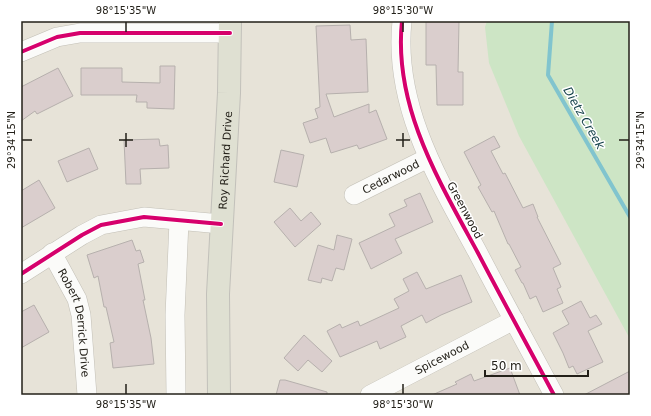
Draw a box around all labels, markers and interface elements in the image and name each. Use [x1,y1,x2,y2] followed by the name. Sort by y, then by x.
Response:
[96,5,156,16] text: 98°15'35"W
[373,5,433,16] text: 98°15'30"W
[560,84,608,153] water label: Dietz Creek
[217,110,235,210] street label: Roy Richard Drive
[6,111,17,169] text: 29°34'15"N
[635,111,646,169] text: 29°34'15"N
[360,157,422,197] street label: Cedarwood
[444,179,485,241] street label: Greenwood
[55,267,92,378] street label: Robert Derrick Drive
[413,339,471,377] street label: Spicewood
[485,352,588,378] scale bar
[491,359,522,373] text: 50 m
[96,399,156,410] text: 98°15'35"W
[373,399,433,410] text: 98°15'30"W

